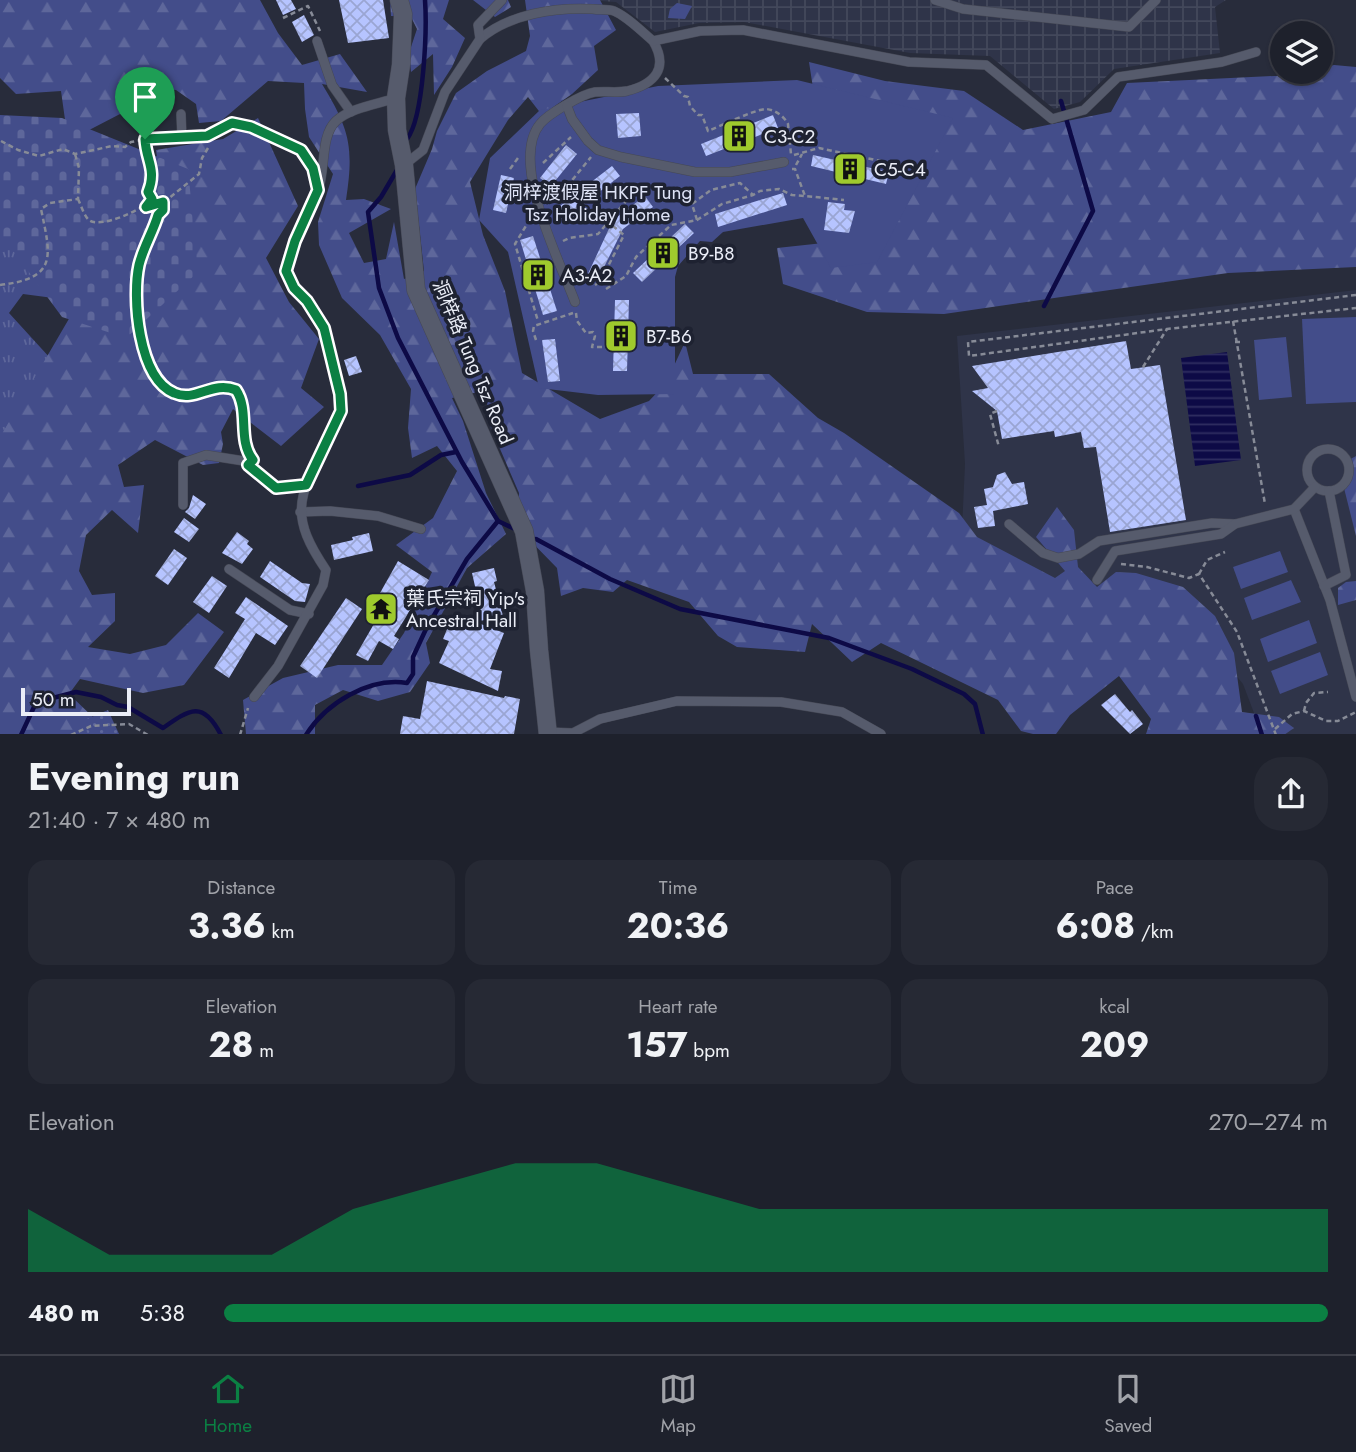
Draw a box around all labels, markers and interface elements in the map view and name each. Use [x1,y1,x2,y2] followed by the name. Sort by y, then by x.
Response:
[1270,21,1333,84] map controls
[1270,21,1333,84] button: layers
[115,67,175,139] pin
[126,78,164,116] icon: arrive
[720,117,758,155] building icon: C3-C2
[764,123,815,150] place label: C3-C2
[831,150,869,188] building icon: C5-C4
[874,156,926,183] place label: C5-C4
[504,179,692,228] park label: 洞梓渡假屋 HKPF Tung Tsz Holiday Home
[644,234,682,272] building icon: B9-B8
[688,240,735,267] place label: B9-B8
[519,256,557,294] building icon: A3-A2
[562,262,612,289] place label: A3-A2
[426,275,520,449] street label: 洞梓路 Tung Tsz Road
[602,317,640,355] building icon: B7-B6
[646,323,692,350] place label: B7-B6
[406,585,525,634] place label: 葉氏宗祠 Yip's Ancestral Hall
[362,590,400,628] temple icon: 葉氏宗祠 Yip's Ancestral Hall
[21,685,131,717] scale bar
[32,686,75,713] text: 50 m
[28,749,240,804] text: Evening run
[1254,757,1328,831] button: share
[28,803,210,837] text: 21:40 · 7 × 480 m
[207,874,275,901] text: Distance
[659,874,697,901] text: Time
[1096,874,1134,901] text: Pace
[188,901,266,951] text: 3.36
[627,901,729,951] text: 20:36
[1055,901,1135,951] text: 6:08
[266,918,295,945] text: km
[1135,918,1174,945] text: /km
[205,993,277,1020] text: Elevation
[638,993,718,1020] text: Heart rate
[1099,993,1130,1020] text: kcal
[209,1020,254,1070] text: 28
[626,1020,688,1070] text: 157
[1080,1020,1149,1070] text: 209
[254,1037,274,1064] text: m
[688,1037,730,1064] text: bpm
[28,1105,115,1139] text: Elevation
[1209,1105,1328,1139] text: 270–274 m
[28,1296,99,1330] text: 480 m
[140,1296,185,1330] text: 5:38
[204,1370,252,1439] tab: Home
[659,1370,697,1439] tab: Map
[1104,1370,1152,1439] tab: Saved

